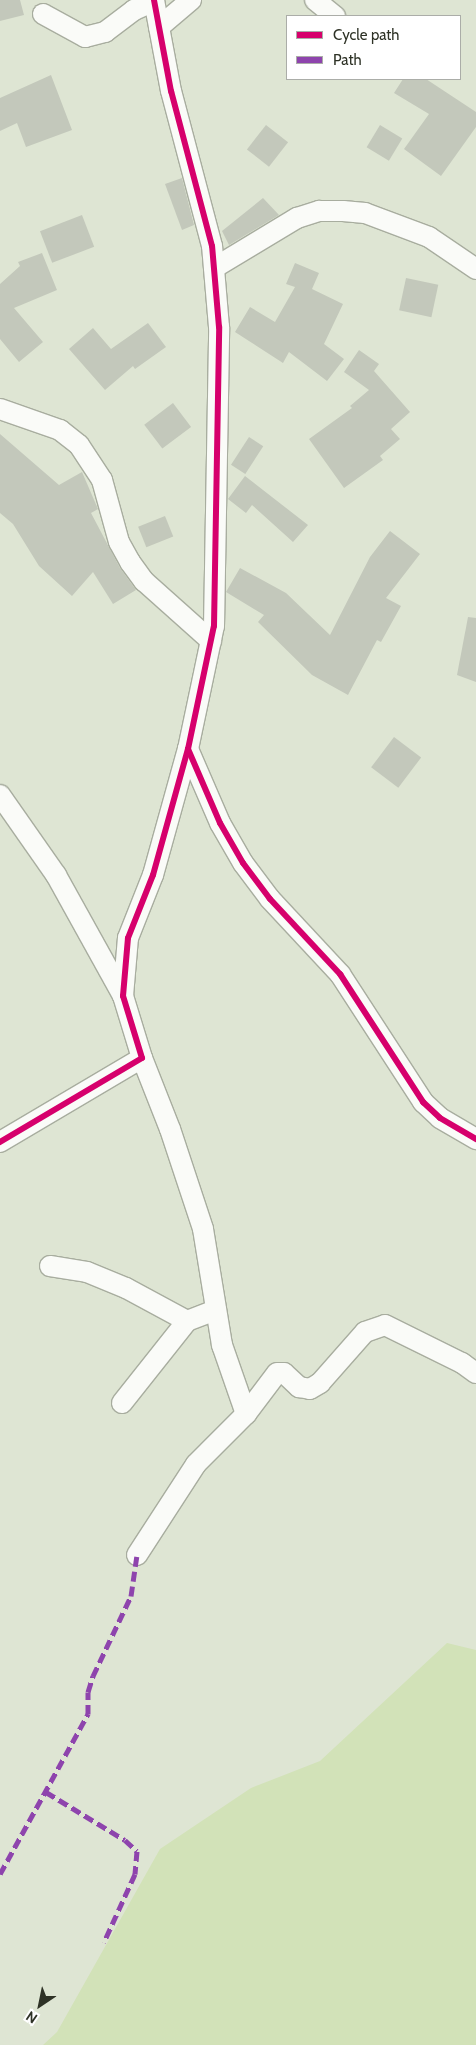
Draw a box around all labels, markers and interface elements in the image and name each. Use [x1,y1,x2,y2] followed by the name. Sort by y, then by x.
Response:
[286,15,461,80] legend
[333,26,399,44] text: Cycle path
[333,51,362,69] text: Path
[15,1980,65,2030] north arrow
[22,2007,41,2028] text: N

